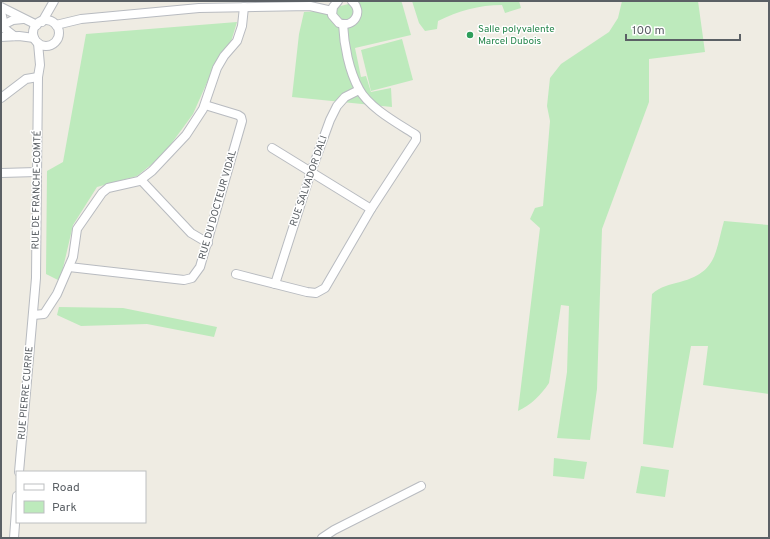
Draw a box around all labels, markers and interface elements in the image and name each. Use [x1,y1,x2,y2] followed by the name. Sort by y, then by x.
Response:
[626,16,740,42] scale bar
[478,23,555,48] place label: Salle polyvalente Marcel Dubois
[632,23,665,39] text: 100 m
[465,30,475,40] marker: Salle polyvalente Marcel Dubois
[29,130,45,250] street label: RUE DE FRANCHE-COMTÉ
[287,134,331,228] street label: RUE SALVADOR DALI
[196,148,240,261] street label: RUE DU DOCTEUR VIDAL
[15,346,37,440] street label: RUE PIERRE CURRIE
[16,471,146,523] legend
[52,480,80,496] text: Road
[52,500,77,516] text: Park

